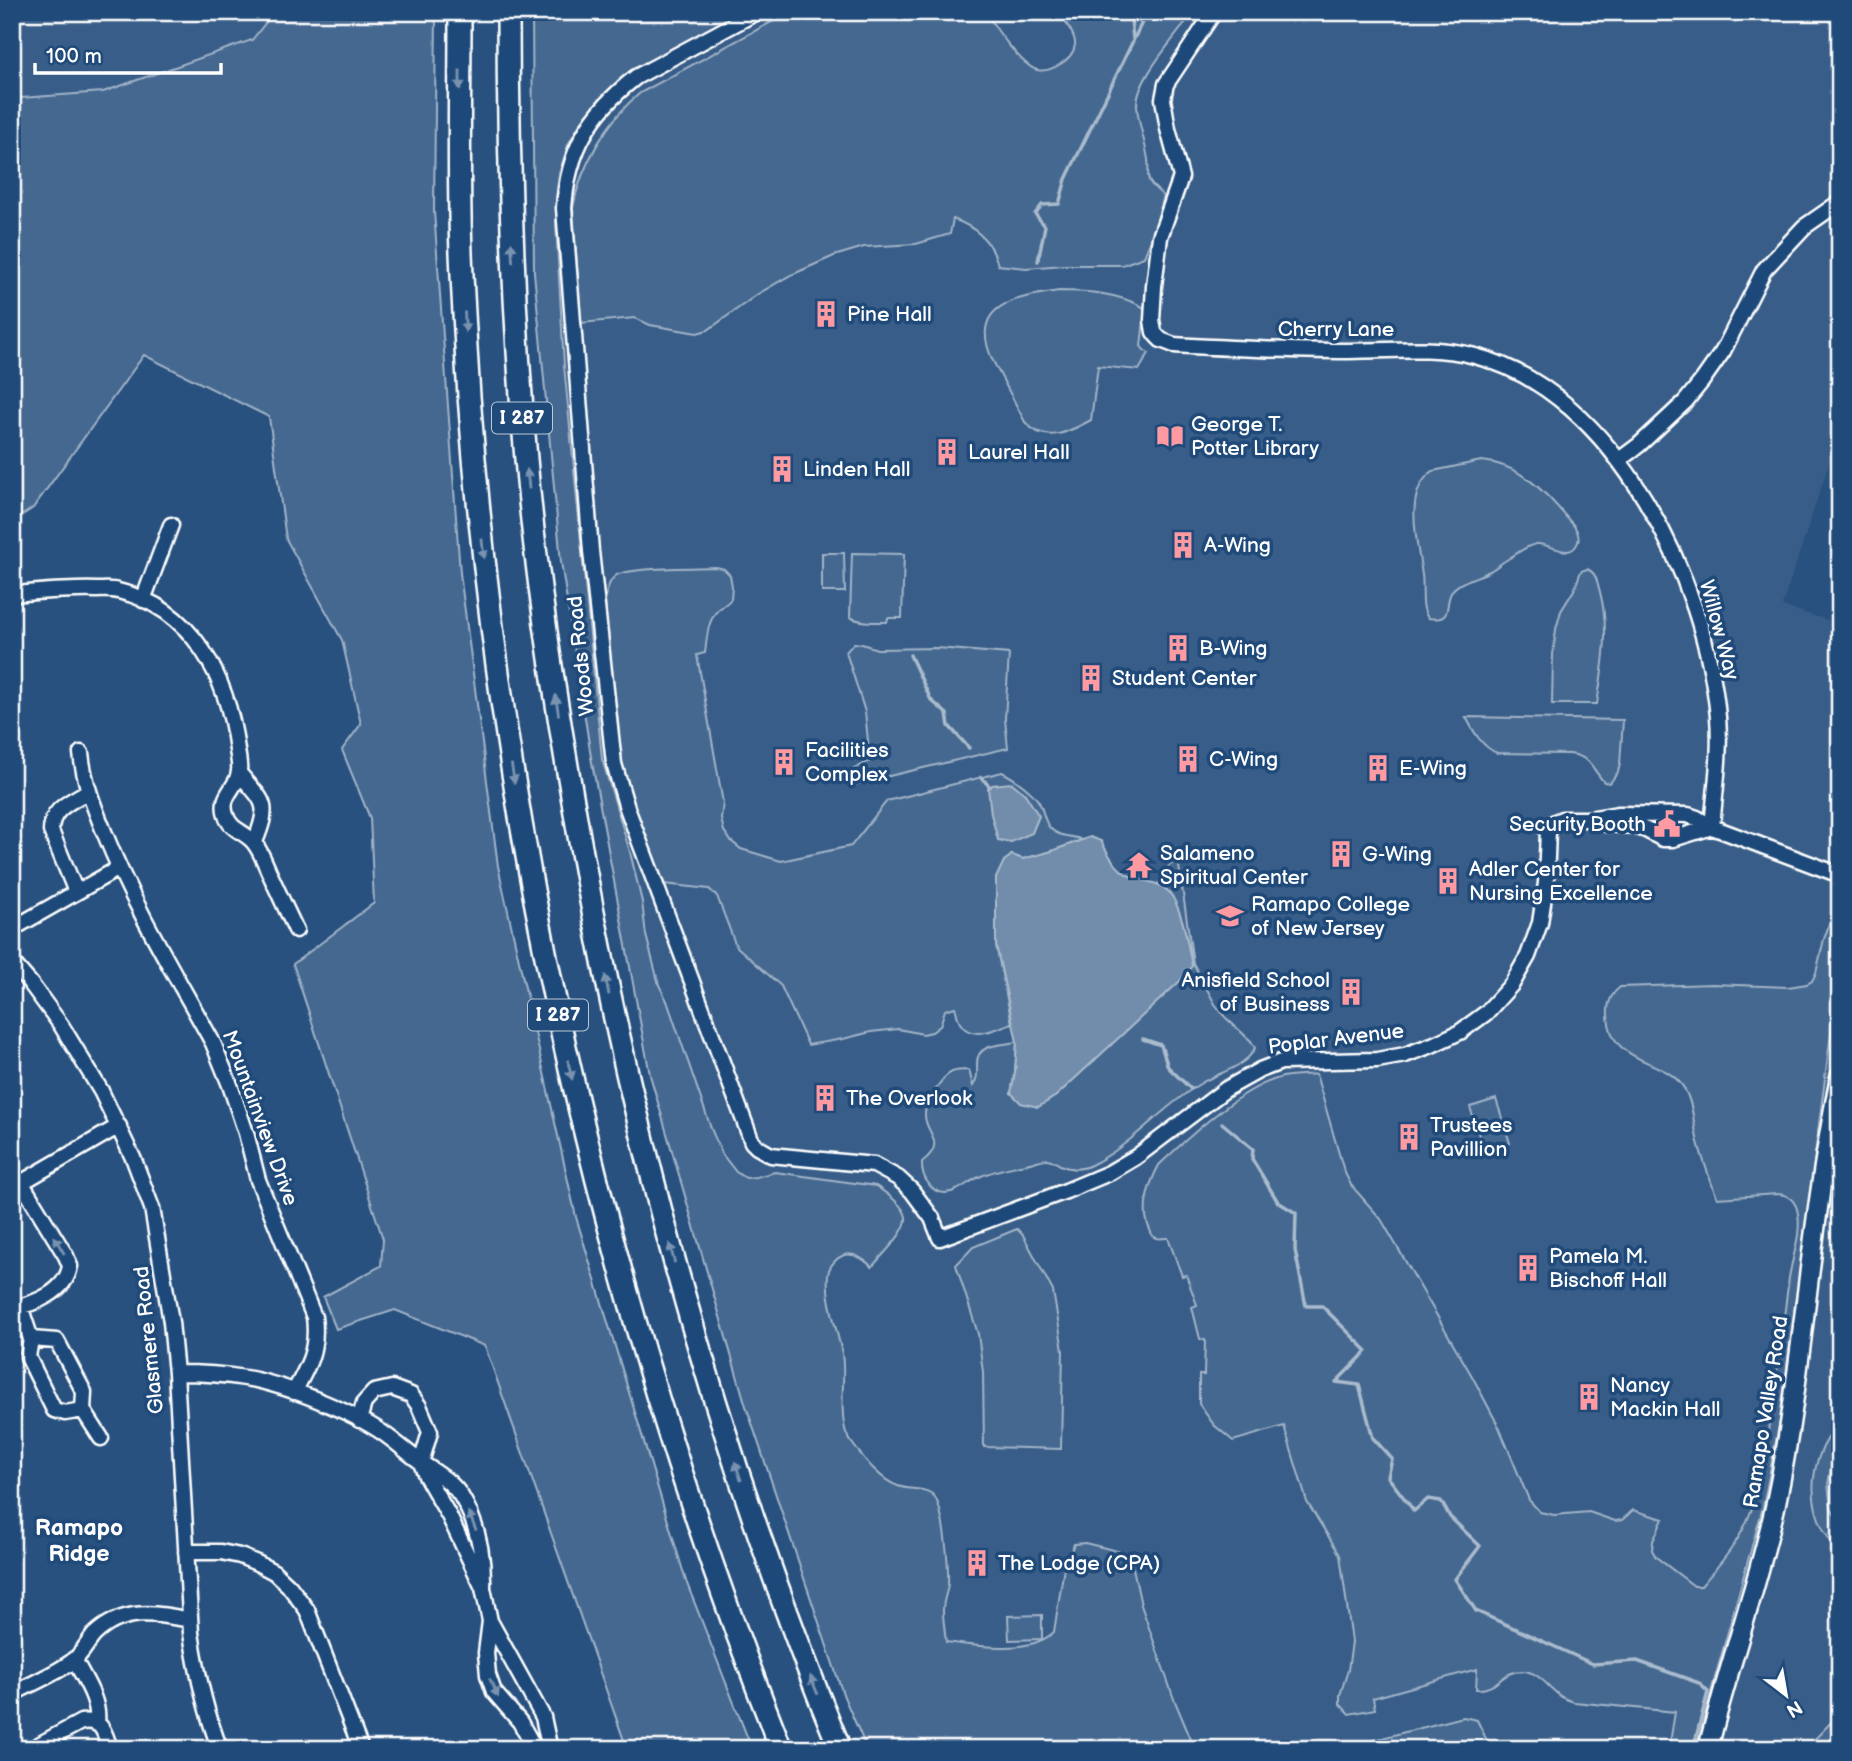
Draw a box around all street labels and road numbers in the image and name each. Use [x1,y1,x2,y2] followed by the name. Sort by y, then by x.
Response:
[1278,317,1394,342] street label: Cherry Lane
[492,402,552,434] road number: I 287
[1694,577,1744,683] street label: Willow Way
[562,595,600,717] street label: Woods Road
[528,1000,588,1030] road number: I 287
[1267,1018,1405,1060] street label: Poplar Avenue
[217,1027,303,1209] street label: Mountainview Drive
[129,1265,169,1415] street label: Glasmere Road
[1738,1314,1794,1510] street label: Ramapo Valley Road

